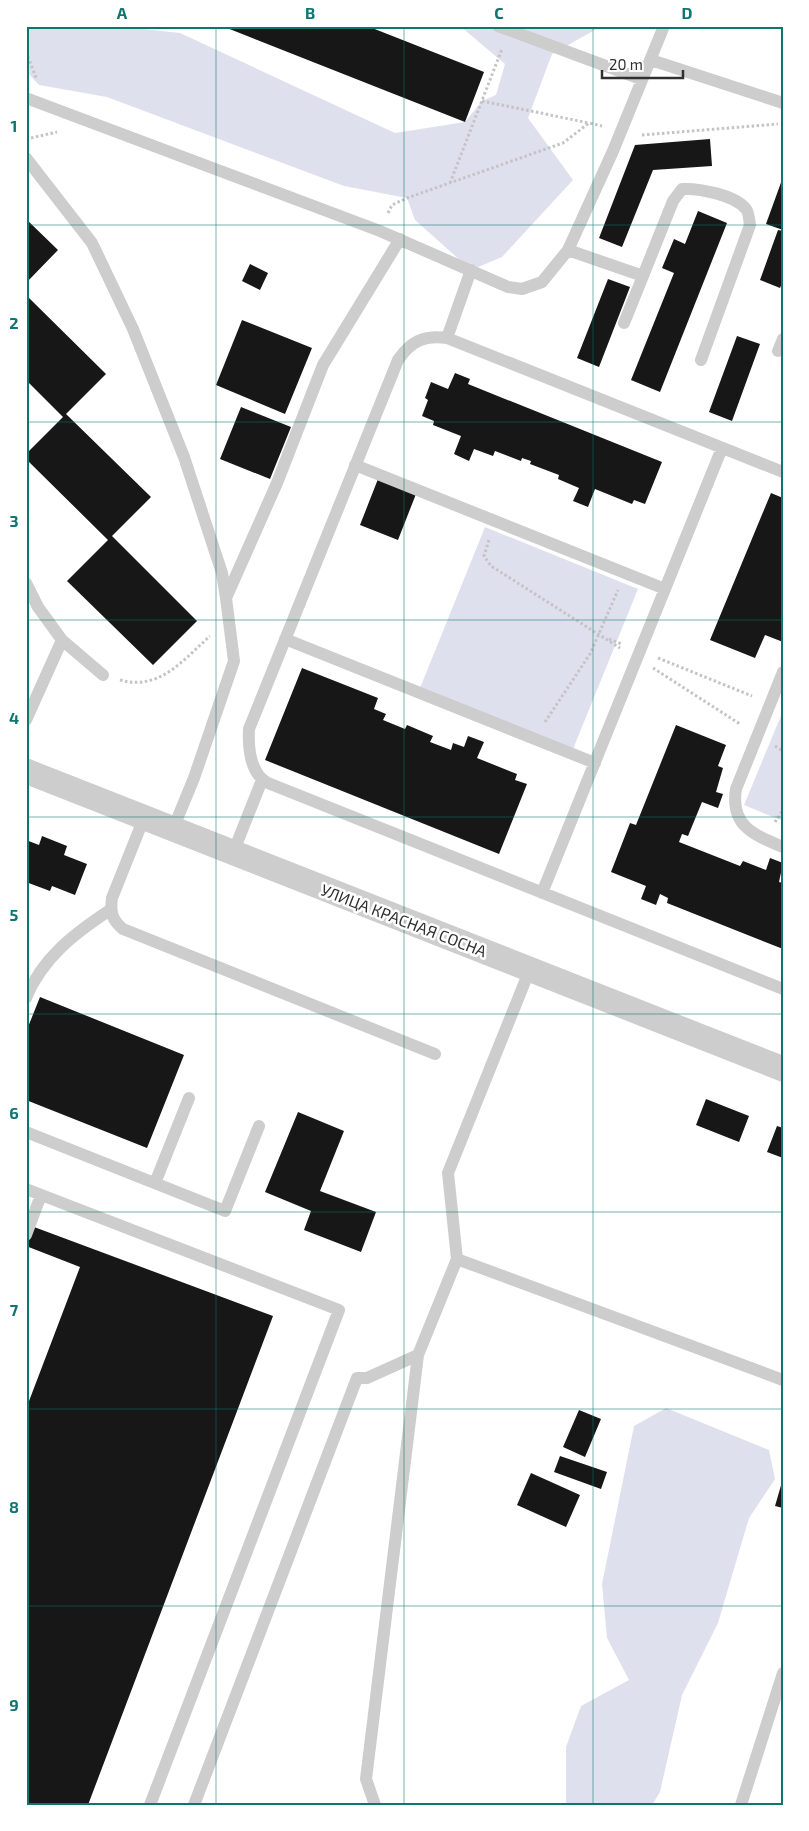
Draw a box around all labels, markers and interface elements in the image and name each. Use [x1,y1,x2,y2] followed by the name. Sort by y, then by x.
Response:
[117,3,128,22] text: A
[305,3,315,22] text: B
[494,3,504,22] text: C
[682,3,693,22] text: D
[602,48,683,80] scale bar
[609,55,643,73] text: 20 m
[11,116,17,135] text: 1
[9,313,19,332] text: 2
[9,511,19,530] text: 3
[9,708,19,727] text: 4
[319,880,490,960] street label: УЛИЦА КРАСНАЯ СОСНА
[10,905,19,924] text: 5
[9,1103,19,1122] text: 6
[10,1300,19,1319] text: 7
[9,1497,19,1516] text: 8
[9,1695,19,1714] text: 9

